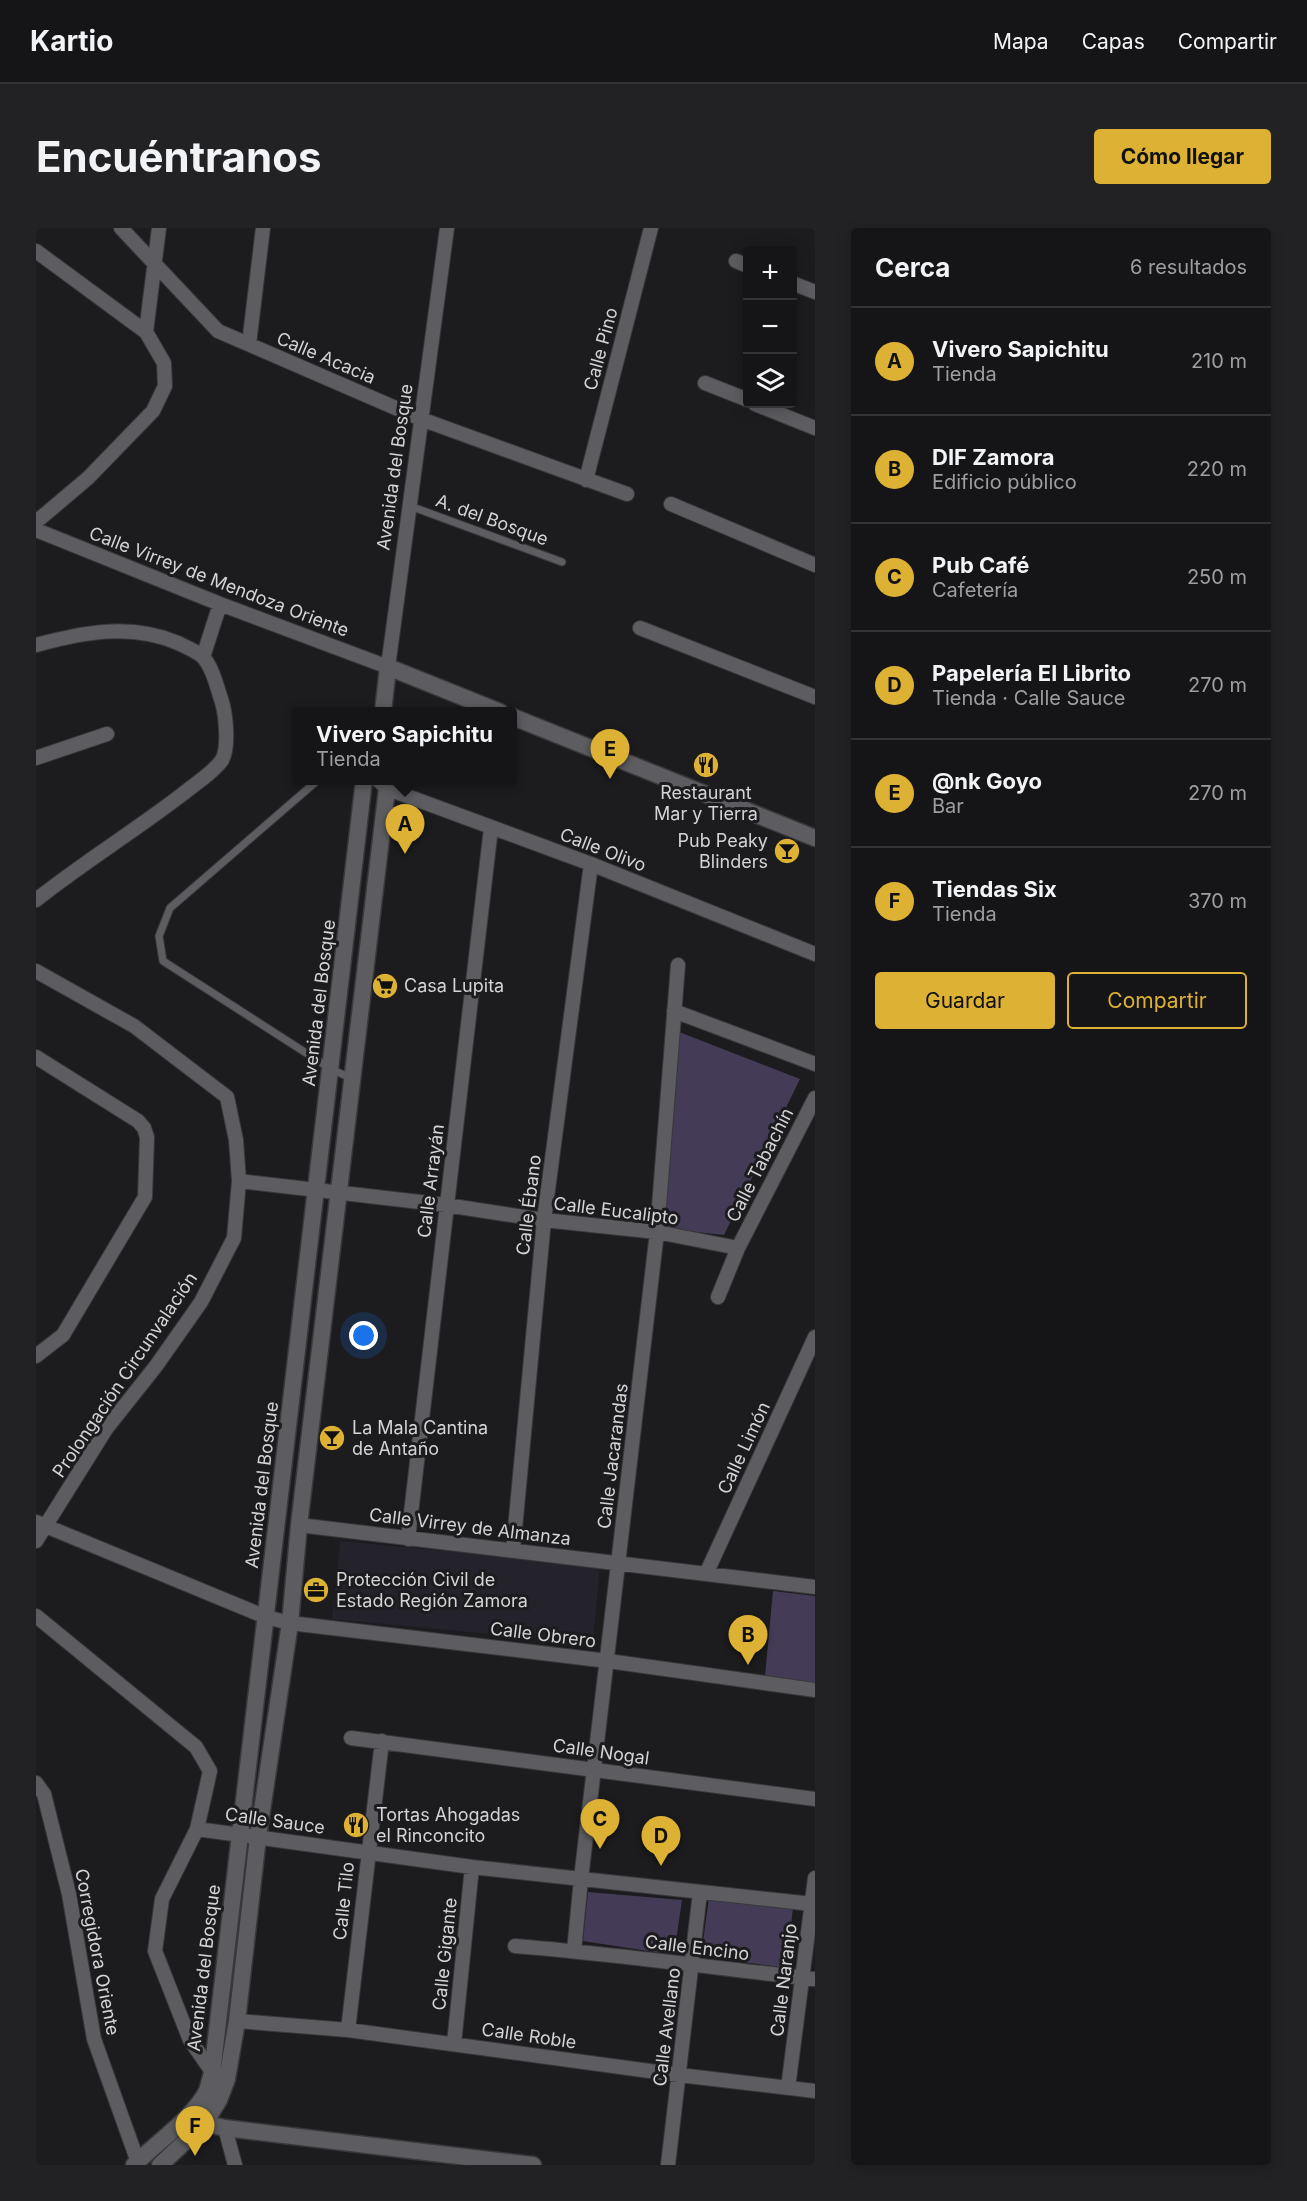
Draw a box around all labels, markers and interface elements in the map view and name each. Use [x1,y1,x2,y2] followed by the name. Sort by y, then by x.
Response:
[30,24,113,58] text: Kartio
[993,29,1049,54] text: Mapa
[1082,29,1145,54] text: Capas
[1178,29,1277,54] text: Compartir
[1094,129,1271,184] button: Cómo llegar
[36,131,321,182] text: Encuéntranos
[743,246,797,408] map controls
[743,246,797,300] button: +
[875,252,950,283] text: Cerca
[1130,255,1247,279] text: 6 resultados
[743,300,797,354] button: −
[579,305,622,393] street label: Calle Pino
[274,327,379,388] street label: Calle Acacia
[932,336,1109,362] text: Vivero Sapichitu
[887,349,902,373] text: A
[1191,349,1247,373] text: 210 m
[743,354,797,408] button: layers
[932,362,997,386] text: Tienda
[372,382,417,551] street label: Avenida del Bosque
[932,444,1055,470] text: DIF Zamora
[888,457,901,481] text: B
[1187,457,1247,481] text: 220 m
[932,470,1077,494] text: Edificio público
[433,490,551,550] street label: A. del Bosque
[86,522,352,641] street label: Calle Virrey de Mendoza Oriente
[932,552,1029,578] text: Pub Café
[887,565,902,589] text: C
[1187,565,1247,589] text: 250 m
[932,578,1018,602] text: Cafetería
[932,660,1131,686] text: Papelería El Librito
[887,673,902,697] text: D
[1188,673,1247,697] text: 270 m
[932,686,1126,710] text: Tienda · Calle Sauce
[292,707,517,785] popup
[316,721,493,747] text: Vivero Sapichitu
[590,730,630,779] pin: E
[316,747,381,771] text: Tienda
[691,750,721,780] restaurant icon: Restaurant Mar y Tierra
[932,768,1042,794] text: @nk Goyo
[888,781,901,805] text: E
[1188,781,1247,805] text: 270 m
[654,782,758,824] place label: Restaurant Mar y Tierra
[932,794,964,818] text: Bar
[386,804,424,854] pin: A
[557,824,649,876] street label: Calle Olivo
[678,830,768,872] place label: Pub Peaky Blinders
[772,836,802,866] bar icon: Pub Peaky Blinders
[932,876,1057,902] text: Tiendas Six
[889,889,900,913] text: F
[1188,889,1247,913] text: 370 m
[932,902,997,926] text: Tienda
[298,918,339,1087] street label: Avenida del Bosque
[370,971,400,1001] supermarket icon: Casa Lupita
[875,972,1055,1029] button: Guardar
[1067,972,1247,1029] button: Compartir
[404,975,504,996] place label: Casa Lupita
[722,1104,797,1225] street label: Calle Tabachín
[413,1123,448,1239] street label: Calle Arrayán
[511,1153,545,1256] street label: Calle Ébano
[552,1192,680,1229] street label: Calle Eucalipto
[48,1268,201,1481] street label: Prolongación Circunvalación
[349,1321,378,1350] your location
[593,1382,632,1530] street label: Calle Jacarandas
[713,1398,774,1497] street label: Calle Limón
[241,1400,282,1569] street label: Avenida del Bosque
[352,1417,488,1459] place label: La Mala Cantina de Antaño
[317,1423,347,1453] bar icon: La Mala Cantina de Antaño
[368,1504,572,1549] street label: Calle Virrey de Almanza
[336,1569,528,1611] place label: Protección Civil de Estado Región Zamora
[301,1575,331,1605] office icon: Protección Civil de Estado Región Zamora
[728,1616,768,1665] pin: B
[489,1618,597,1651] street label: Calle Obrero
[551,1734,651,1769] street label: Calle Nogal
[580,1800,620,1849] pin: C
[224,1803,326,1838] street label: Calle Sauce
[376,1804,520,1846] place label: Tortas Ahogadas el Rinconcito
[341,1810,371,1840] restaurant icon: Tortas Ahogadas el Rinconcito
[642,1816,680,1866] pin: D
[329,1861,358,1941] street label: Calle Tilo
[71,1867,124,2037] street label: Corregidora Oriente
[183,1883,224,2052] street label: Avenida del Bosque
[428,1897,461,2011] street label: Calle Gigante
[766,1922,801,2038] street label: Calle Naranjo
[644,1931,750,1964] street label: Calle Encino
[649,1966,684,2087] street label: Calle Avellano
[480,2018,578,2053] street label: Calle Roble
[176,2106,214,2156] pin: F

